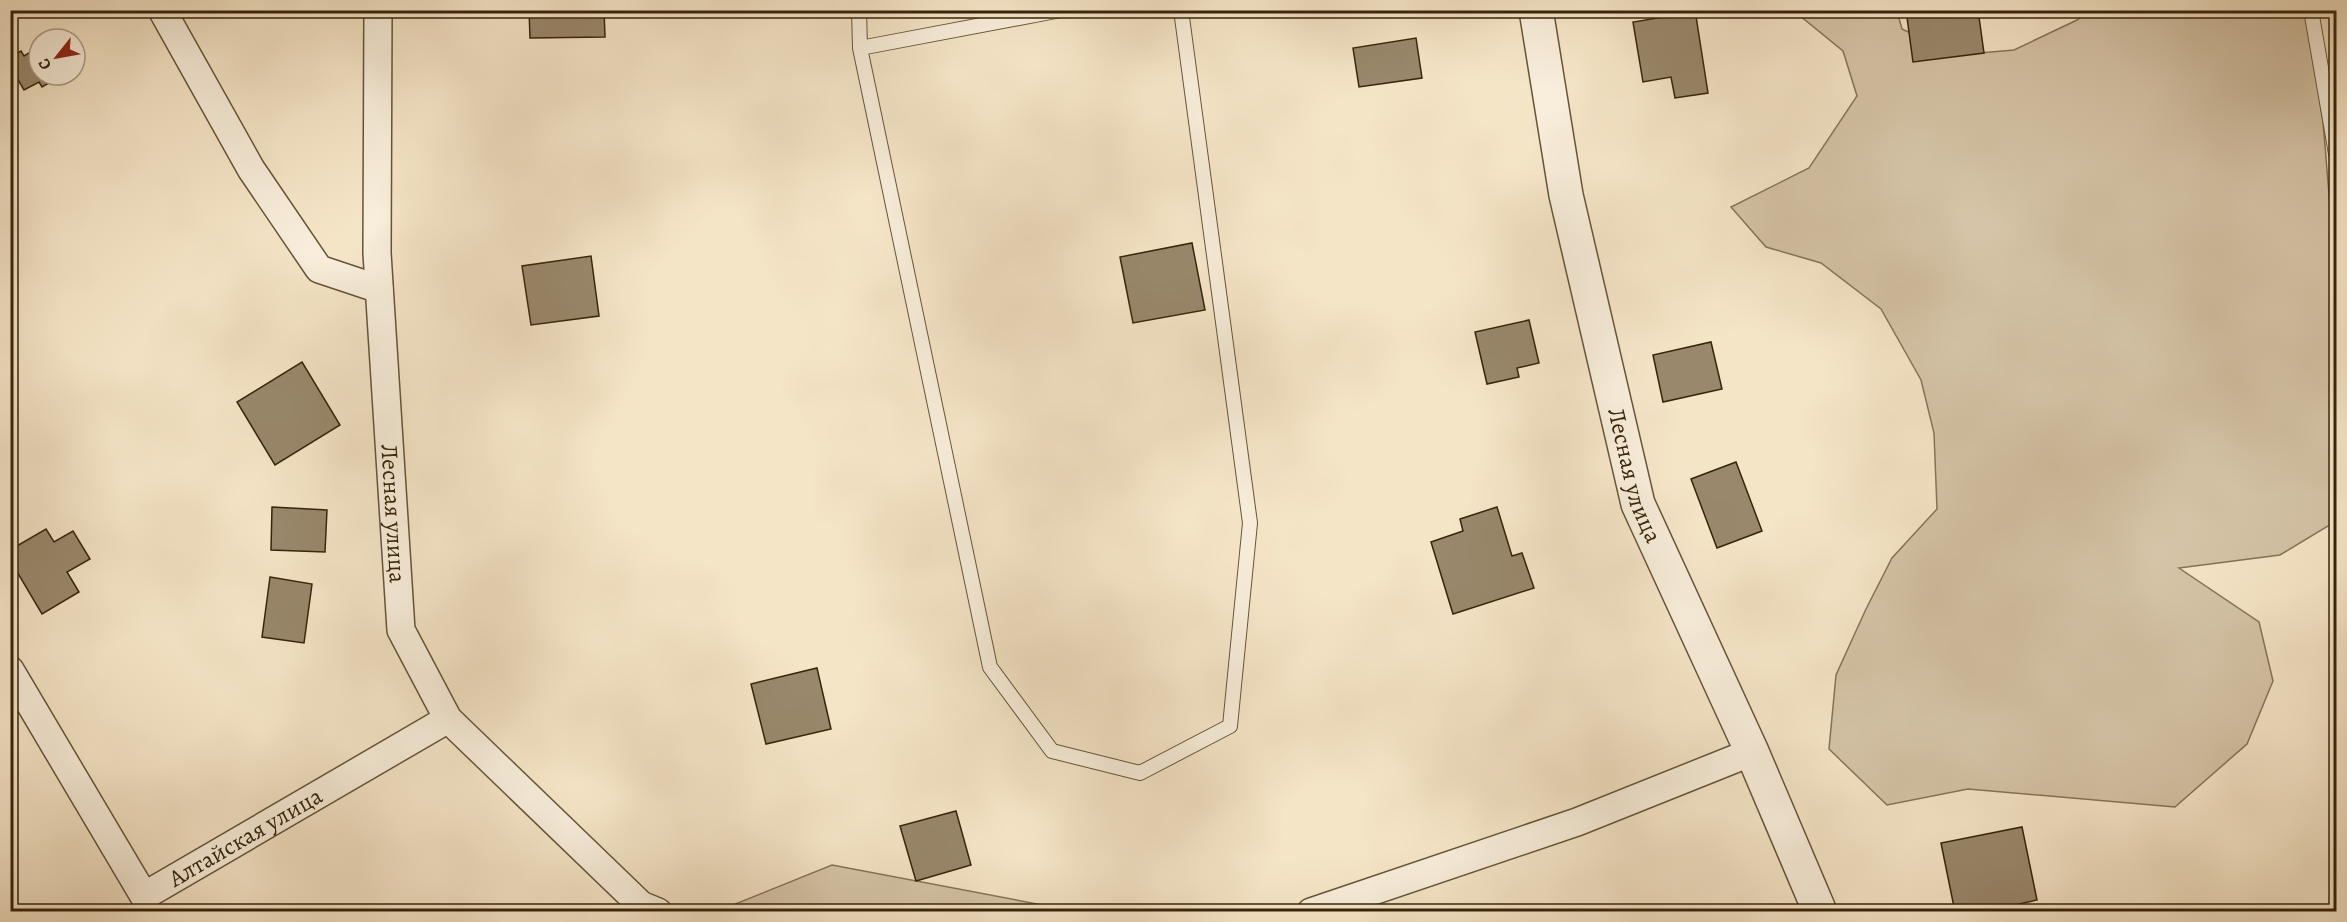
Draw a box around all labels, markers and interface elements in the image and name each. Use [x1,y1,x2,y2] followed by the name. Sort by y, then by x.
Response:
[27,27,87,87] north arrow
[33,54,57,74] text: С
[1600,405,1670,548] street label: Лесная улица
[373,443,414,584] street label: Лесная улица
[162,780,328,895] street label: Алтайская улица

